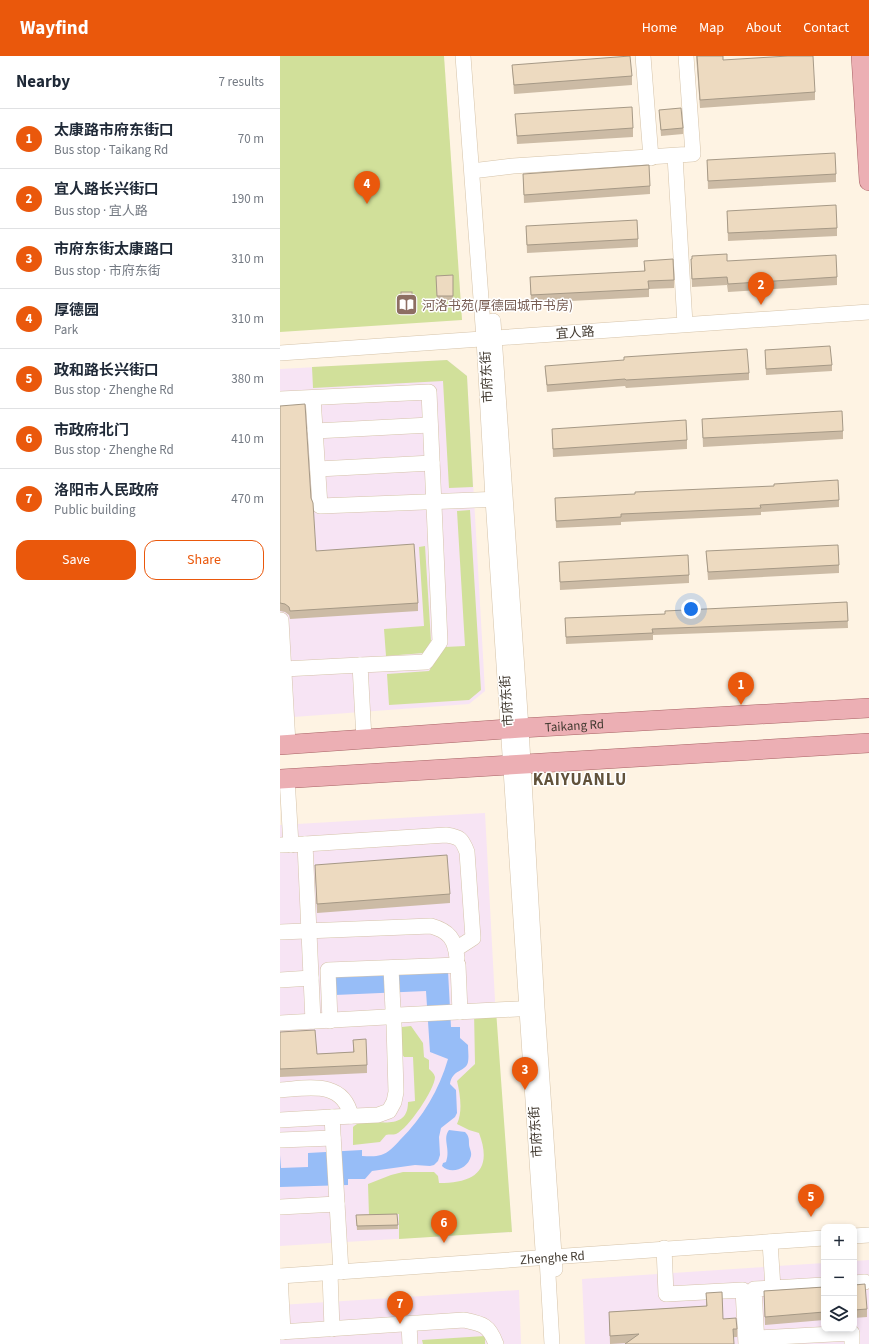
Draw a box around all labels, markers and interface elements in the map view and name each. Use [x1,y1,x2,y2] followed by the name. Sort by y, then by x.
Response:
[20,15,89,42] text: Wayfind
[642,18,677,38] text: Home
[699,18,724,38] text: Map
[746,18,781,38] text: About
[803,18,849,38] text: Contact
[16,70,70,94] text: Nearby
[219,73,264,91] text: 7 results
[54,120,174,141] text: 太康路市府东街口
[26,130,32,148] text: 1
[238,130,264,148] text: 70 m
[54,141,168,159] text: Bus stop · Taikang Rd
[354,171,380,204] pin: 4
[54,179,159,200] text: 宜人路长兴街口
[26,190,32,208] text: 2
[231,190,264,208] text: 190 m
[54,202,148,220] text: Bus stop · 宜人路
[54,239,174,260] text: 市府东街太康路口
[26,250,32,268] text: 3
[231,250,264,268] text: 310 m
[54,262,161,280] text: Bus stop · 市府东街
[748,272,774,305] pin: 2
[393,292,419,318] library icon: 河洛书苑(厚德园城市书房)
[422,297,573,315] place label: 河洛书苑(厚德园城市书房)
[54,300,99,321] text: 厚德园
[26,310,32,328] text: 4
[231,310,264,328] text: 310 m
[54,321,78,339] text: Park
[555,323,595,343] street label: 宜人路
[477,351,497,403] street label: 市府东街
[54,360,159,381] text: 政和路长兴街口
[26,370,32,388] text: 5
[231,370,264,388] text: 380 m
[54,381,174,399] text: Bus stop · Zhenghe Rd
[54,420,129,441] text: 市政府北门
[26,430,32,448] text: 6
[231,430,264,448] text: 410 m
[54,441,174,459] text: Bus stop · Zhenghe Rd
[54,480,159,501] text: 洛阳市人民政府
[26,490,32,508] text: 7
[231,490,264,508] text: 470 m
[54,501,136,519] text: Public building
[16,540,136,580] button: Save
[144,540,264,580] button: Share
[681,599,701,619] your location
[728,672,754,705] pin: 1
[496,674,518,728] street label: 市府东街
[544,715,605,737] street label: Taikang Rd
[533,768,627,792] district label: KAIYUANLU
[512,1057,538,1090] pin: 3
[525,1105,547,1159] street label: 市府东街
[798,1184,824,1217] pin: 5
[431,1210,457,1243] pin: 6
[821,1224,857,1332] map controls
[821,1224,857,1260] button: +
[519,1247,585,1269] street label: Zhenghe Rd
[821,1260,857,1296] button: −
[387,1291,413,1324] pin: 7
[821,1296,857,1332] button: layers

